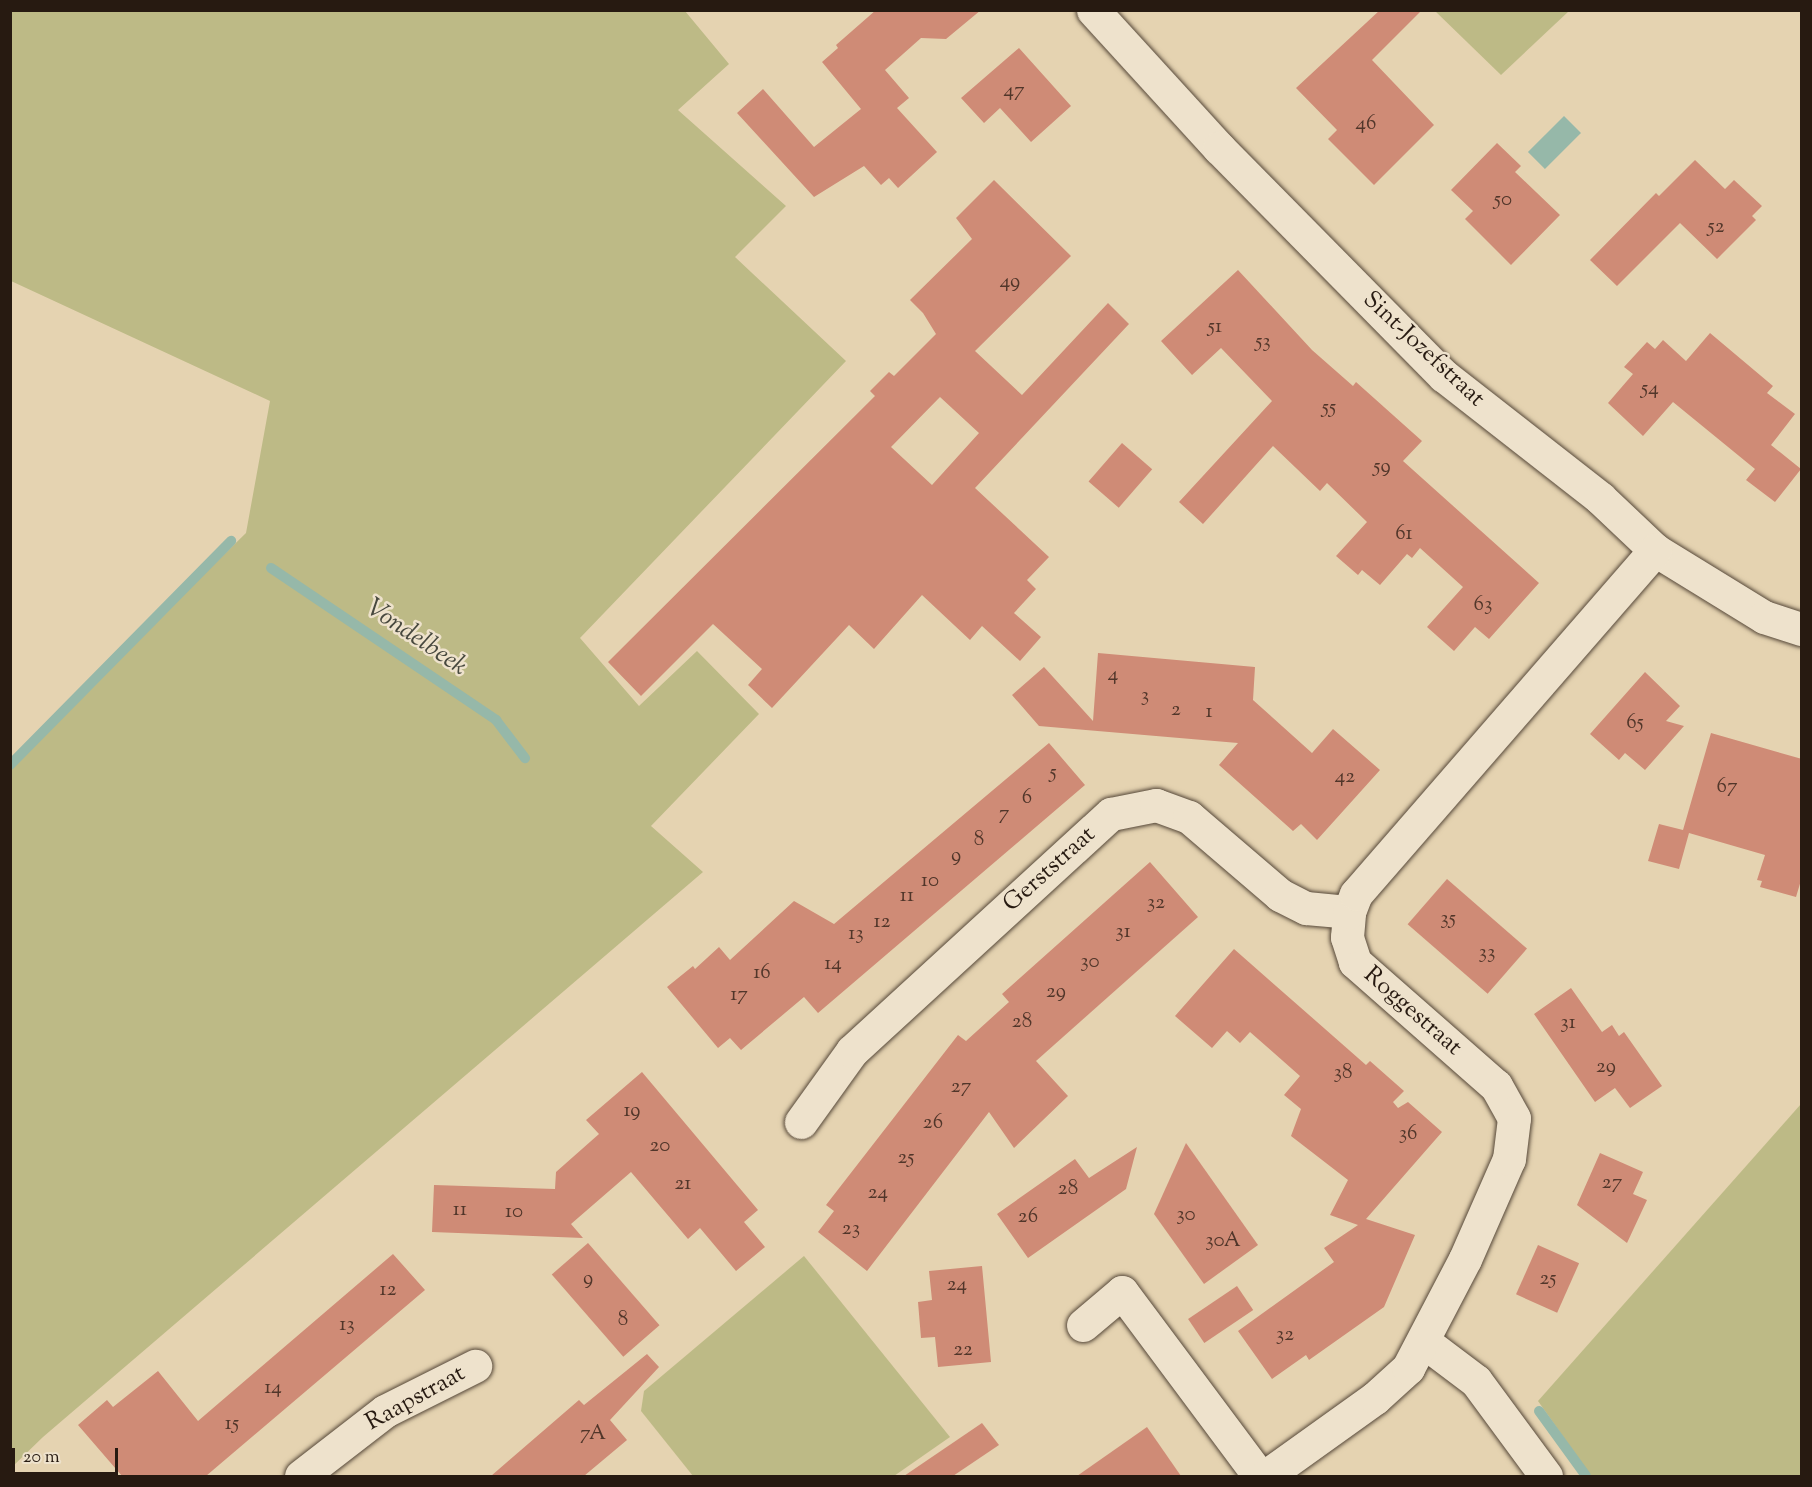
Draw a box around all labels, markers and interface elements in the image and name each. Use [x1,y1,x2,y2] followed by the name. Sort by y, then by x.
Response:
[1003,78,1025,104] house number: 47
[1356,111,1376,137] house number: 46
[1494,187,1512,213] house number: 50
[1707,214,1725,240] house number: 52
[1000,269,1020,295] house number: 49
[1356,286,1490,414] street label: Sint-Jozefstraat
[1208,314,1222,340] house number: 51
[1255,329,1271,355] house number: 53
[1641,376,1659,402] house number: 54
[1322,395,1336,421] house number: 55
[1373,454,1391,480] house number: 59
[1395,521,1413,547] house number: 61
[1474,592,1492,618] house number: 63
[359,593,473,683] water label: Vondelbeek
[1108,662,1118,688] house number: 4
[1141,683,1149,709] house number: 3
[1171,697,1181,723] house number: 2
[1205,699,1213,725] house number: 1
[1626,710,1644,736] house number: 65
[1049,760,1057,786] house number: 5
[1335,764,1355,790] house number: 42
[1717,774,1737,800] house number: 67
[1022,785,1032,811] house number: 6
[999,801,1009,827] house number: 7
[998,821,1102,919] street label: Gerststraat
[974,827,984,853] house number: 8
[951,843,961,869] house number: 9
[921,868,939,894] house number: 10
[900,883,914,909] house number: 11
[1147,890,1165,916] house number: 32
[1440,906,1456,932] house number: 35
[874,909,890,935] house number: 12
[1115,919,1131,945] house number: 31
[848,921,864,947] house number: 13
[1479,940,1495,966] house number: 33
[1080,949,1100,975] house number: 30
[824,951,842,977] house number: 14
[753,960,771,986] house number: 16
[1357,962,1467,1062] street label: Roggestraat
[1046,979,1066,1005] house number: 29
[730,982,748,1008] house number: 17
[1012,1009,1032,1035] house number: 28
[1560,1010,1576,1036] house number: 31
[1596,1054,1616,1080] house number: 29
[1334,1060,1352,1086] house number: 38
[951,1074,971,1100] house number: 27
[623,1098,641,1124] house number: 19
[923,1110,943,1136] house number: 26
[1399,1121,1417,1147] house number: 36
[650,1133,670,1159] house number: 20
[897,1145,915,1171] house number: 25
[1602,1170,1622,1196] house number: 27
[675,1171,691,1197] house number: 21
[1058,1176,1078,1202] house number: 28
[868,1180,888,1206] house number: 24
[453,1197,467,1223] house number: 11
[505,1199,523,1225] house number: 10
[1176,1202,1196,1228] house number: 30
[1018,1204,1038,1230] house number: 26
[842,1216,860,1242] house number: 23
[1205,1228,1241,1254] house number: 30A
[583,1266,593,1292] house number: 9
[1539,1266,1557,1292] house number: 25
[947,1272,967,1298] house number: 24
[380,1277,396,1303] house number: 12
[618,1307,628,1333] house number: 8
[339,1312,355,1338] house number: 13
[1276,1322,1294,1348] house number: 32
[953,1337,973,1363] house number: 22
[361,1360,471,1438] street label: Raapstraat
[264,1375,282,1401] house number: 14
[225,1411,239,1437] house number: 15
[580,1421,606,1447] house number: 7A
[15,1436,122,1474] scale bar
[23,1445,60,1471] text: 20 m

